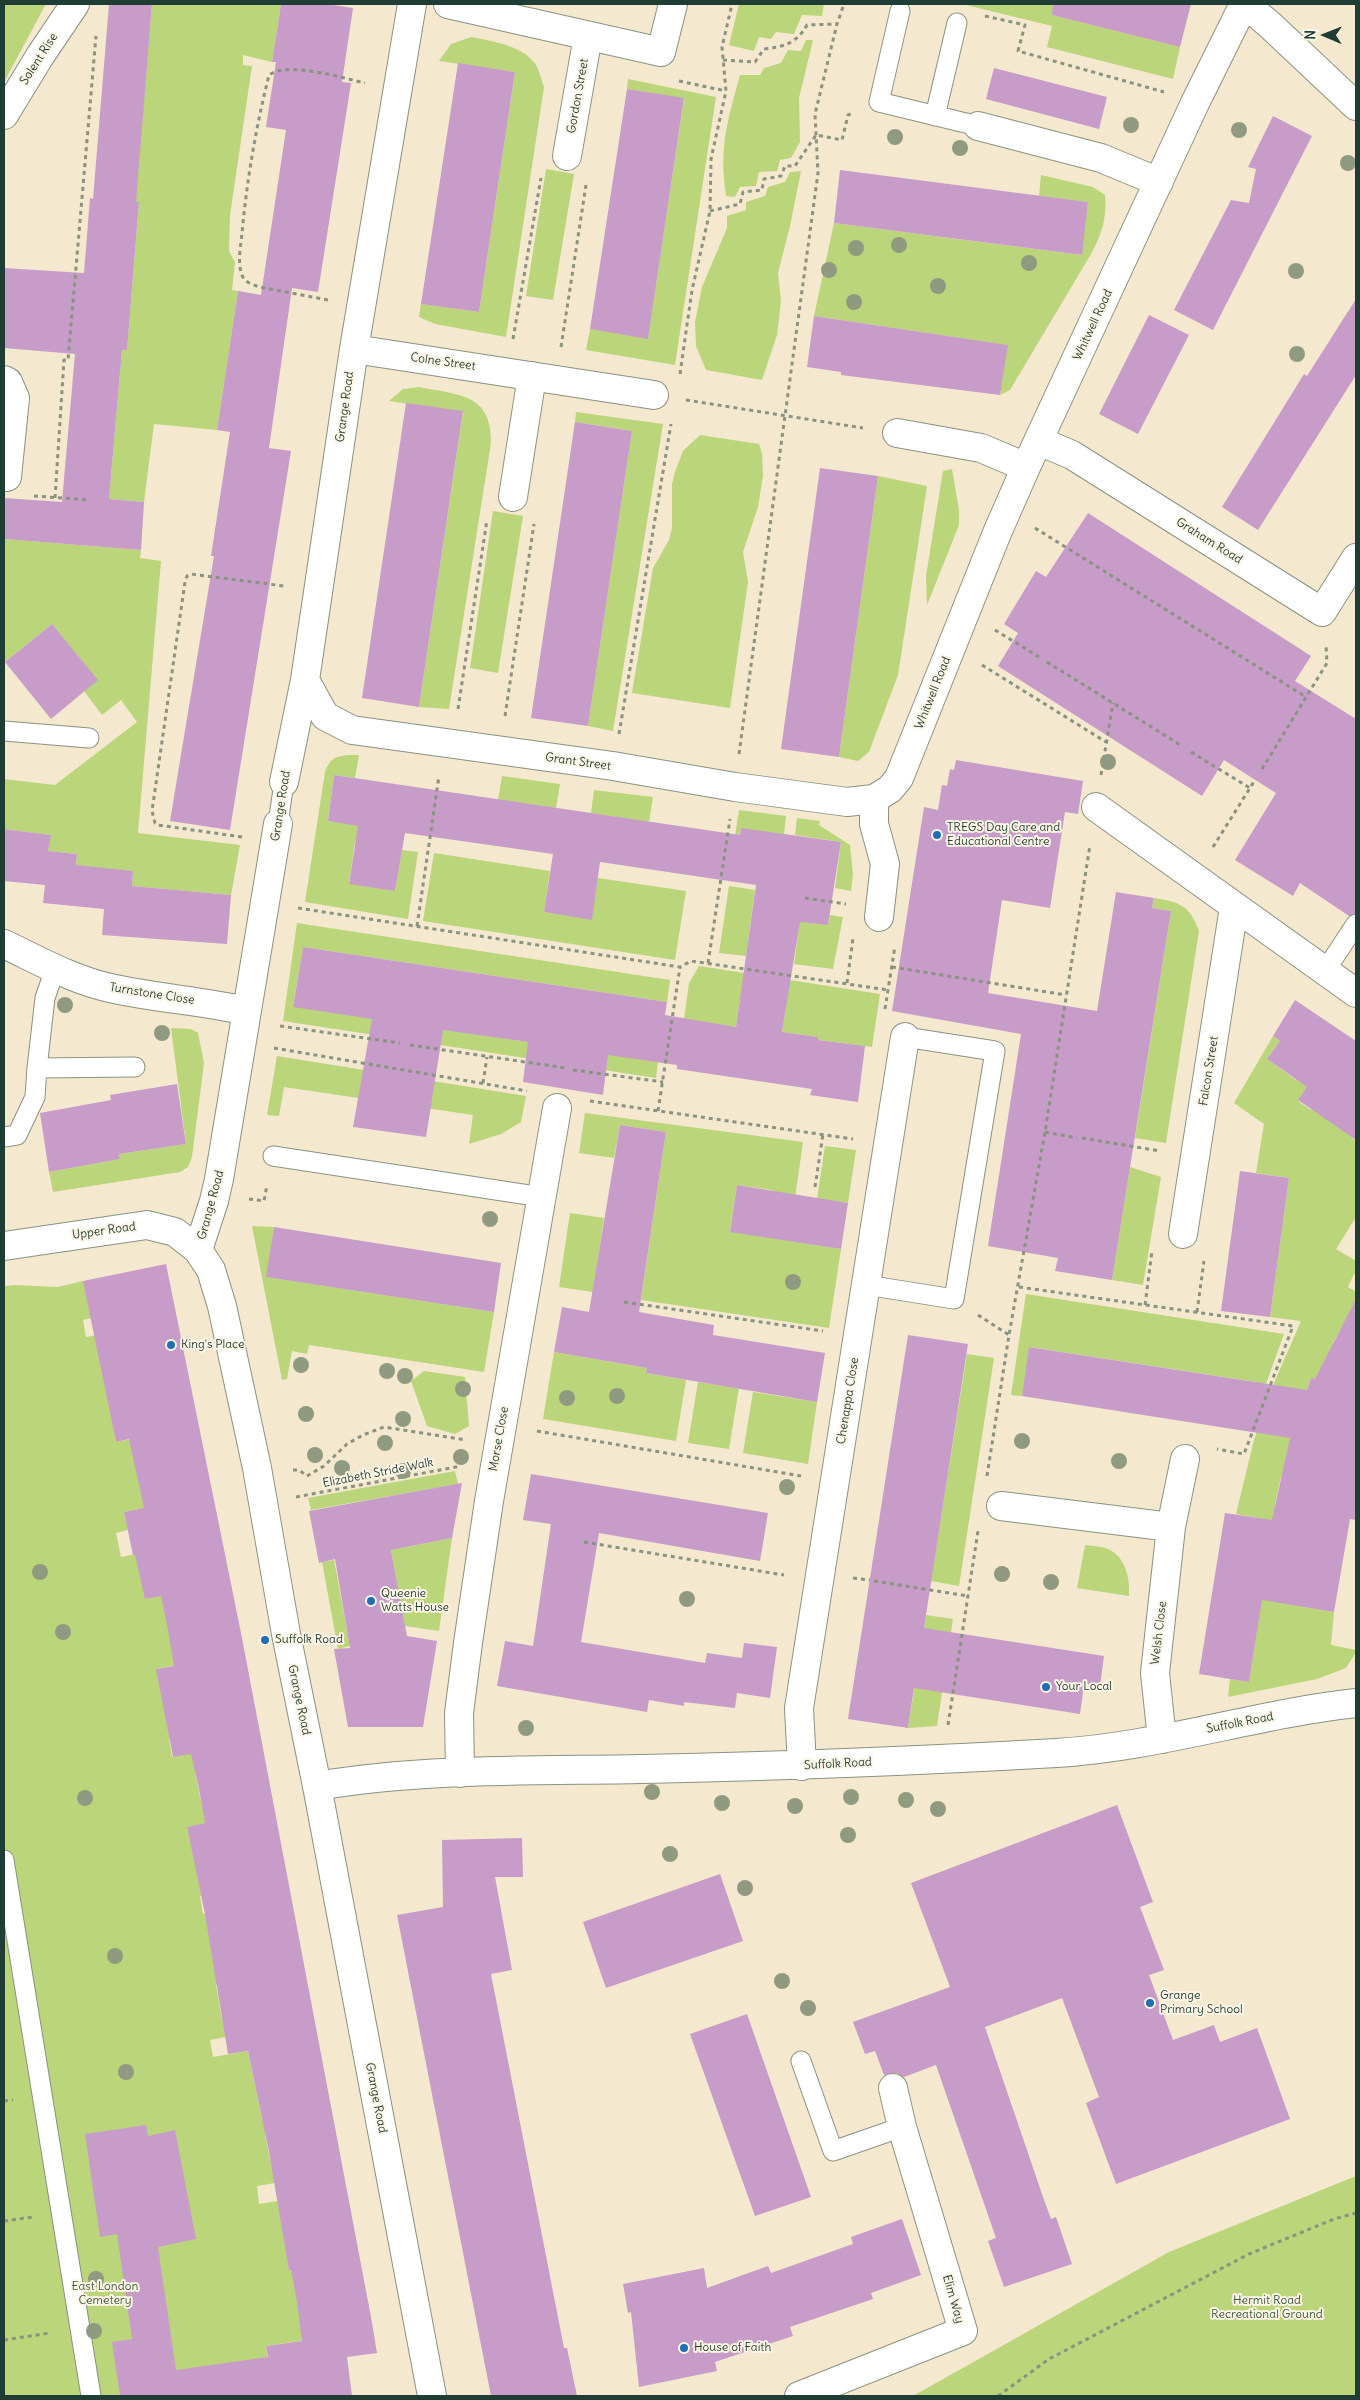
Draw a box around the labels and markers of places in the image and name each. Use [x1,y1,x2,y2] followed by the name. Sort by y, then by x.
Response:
[947,821,1060,849] place label: TREGS Day Care and Educational Centre
[931,829,943,841] marker: TREGS Day Care and Educational Centre
[181,1338,244,1352] place label: King's Place
[165,1339,177,1351] marker: King's Place
[381,1587,449,1615] place label: Queenie Watts House
[365,1595,377,1607] marker: Queenie Watts House
[275,1633,343,1647] place label: Suffolk Road
[259,1634,271,1646] marker: Suffolk Road
[1056,1680,1112,1694] place label: Your Local
[1040,1681,1052,1693] marker: Your Local
[1160,1989,1243,2017] place label: Grange Primary School
[1144,1997,1156,2009] marker: Grange Primary School
[694,2341,771,2355] place label: House of Faith
[678,2342,690,2354] marker: House of Faith

